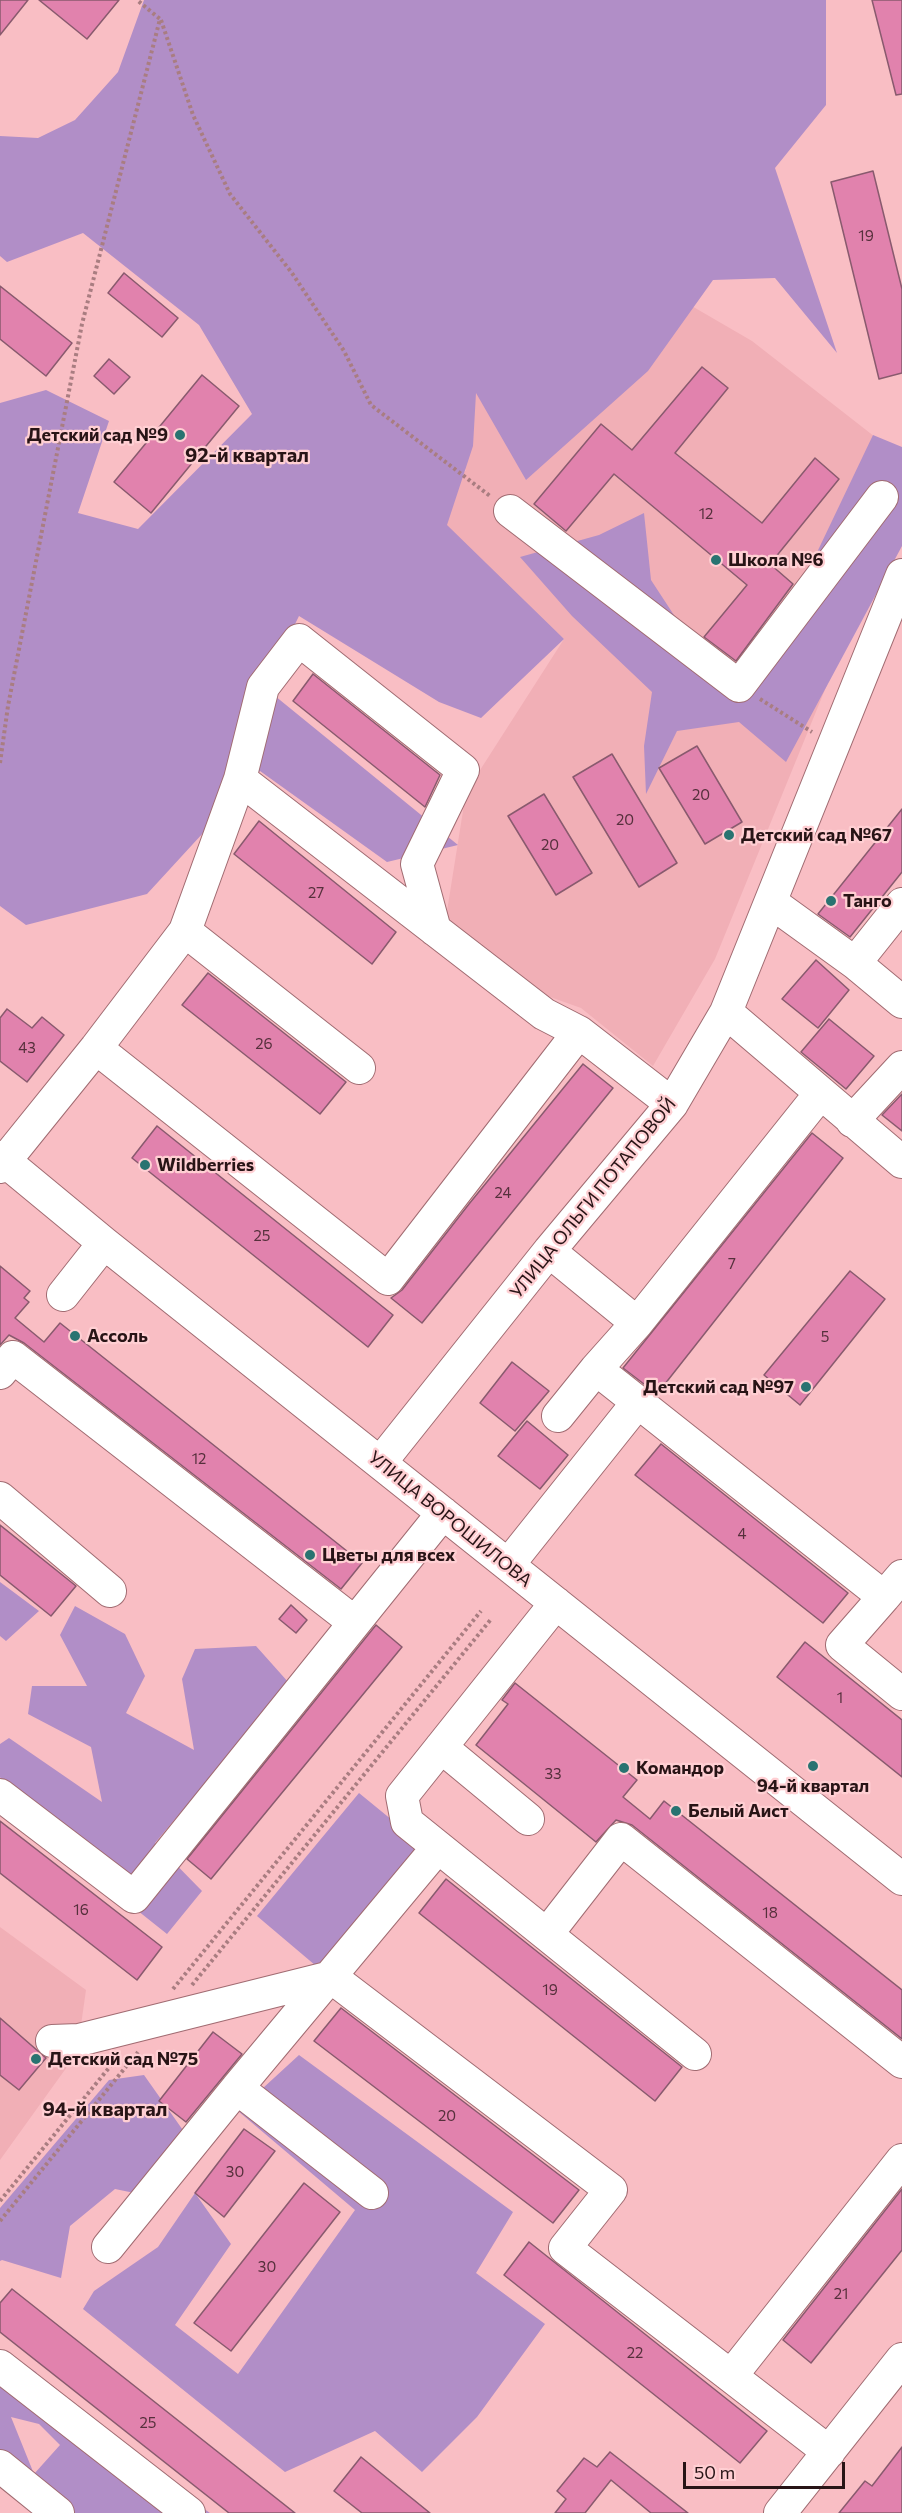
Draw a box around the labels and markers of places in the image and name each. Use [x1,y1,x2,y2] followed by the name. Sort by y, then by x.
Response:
[27,424,168,446] place label: Детский сад №9
[173,428,187,442] marker: Детский сад №9
[728,549,823,571] place label: Школа №6
[709,553,723,567] marker: Школа №6
[741,824,892,846] place label: Детский сад №67
[722,828,736,842] marker: Детский сад №67
[843,890,892,912] place label: Танго
[824,894,838,908] marker: Танго
[157,1154,254,1176] place label: Wildberries
[138,1158,152,1172] marker: Wildberries
[87,1325,148,1347] place label: Ассоль
[68,1329,82,1343] marker: Ассоль
[643,1376,794,1398] place label: Детский сад №97
[799,1380,813,1394] marker: Детский сад №97
[322,1544,455,1566] place label: Цветы для всех
[303,1548,317,1562] marker: Цветы для всех
[636,1757,724,1779] place label: Командор
[806,1759,820,1773] marker: 94-й квартал
[617,1761,631,1775] marker: Командор
[757,1775,869,1797] place label: 94-й квартал
[688,1800,789,1822] place label: Белый Аист
[669,1804,683,1818] marker: Белый Аист
[48,2048,198,2070] place label: Детский сад №75
[29,2052,43,2066] marker: Детский сад №75

